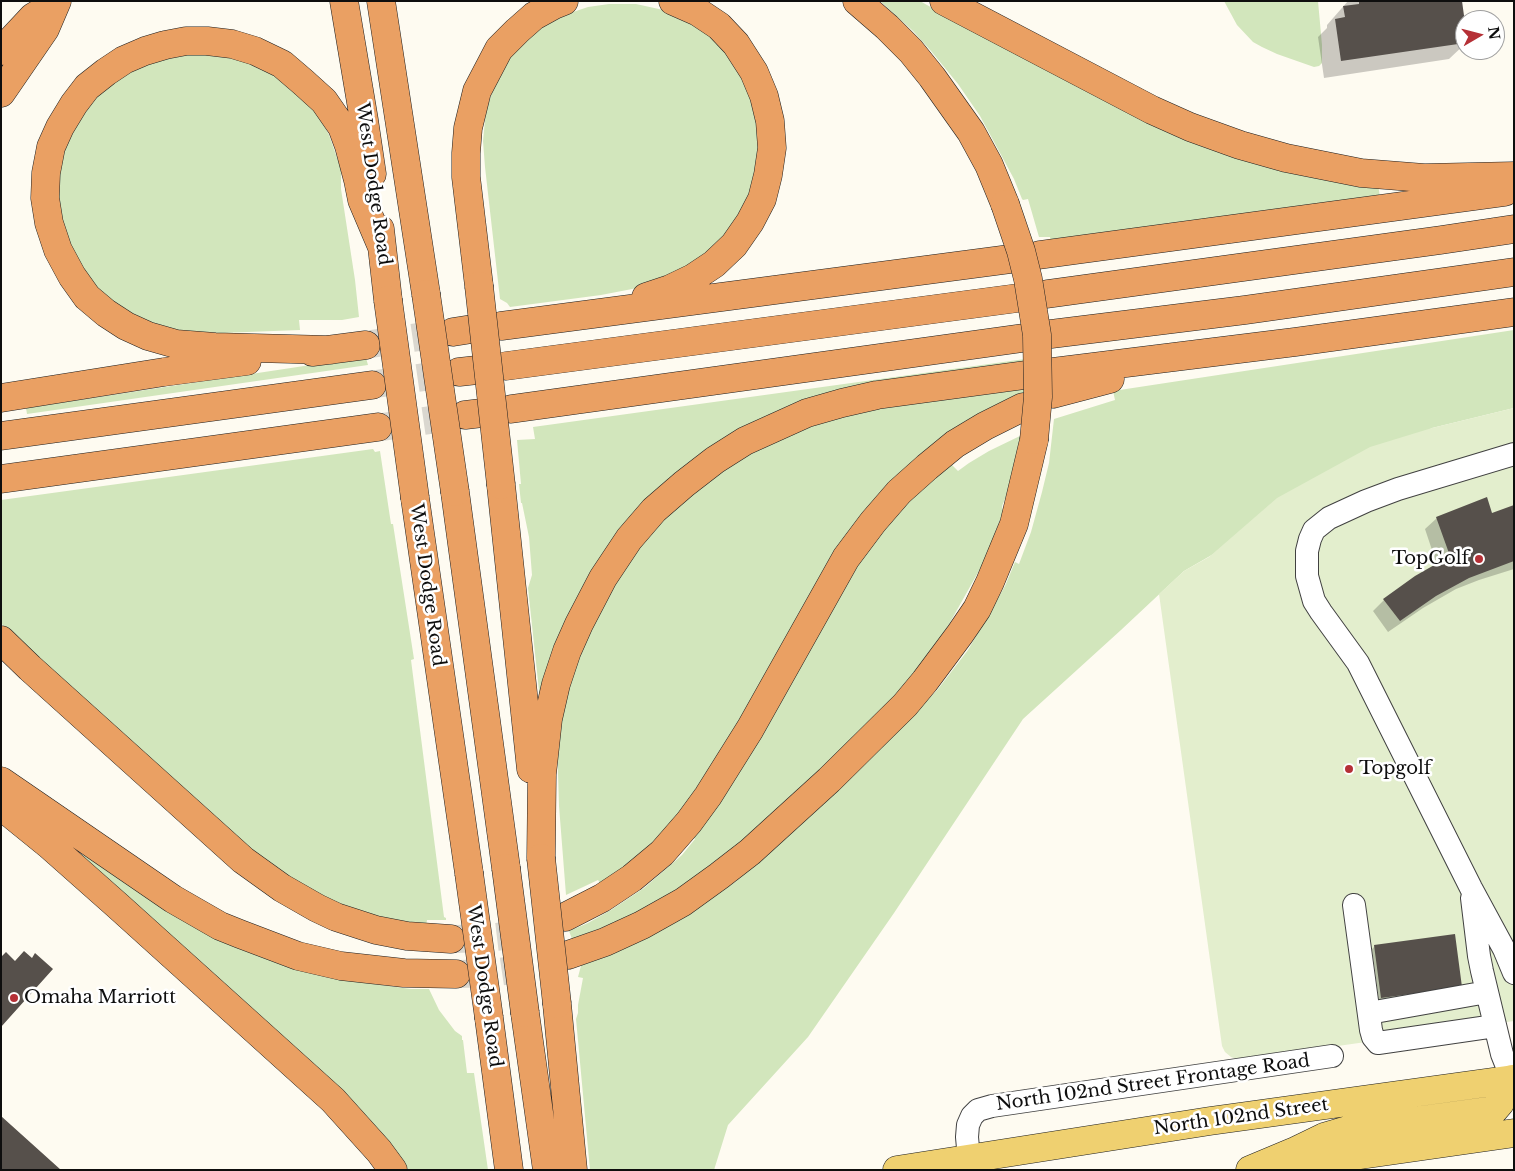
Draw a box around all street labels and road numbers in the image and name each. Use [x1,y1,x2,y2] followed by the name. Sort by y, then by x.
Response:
[351,101,395,267] street label: West Dodge Road
[405,502,449,668] street label: West Dodge Road
[462,903,506,1069] street label: West Dodge Road
[995,1050,1311,1116] street label: North 102nd Street Frontage Road
[1152,1094,1330,1140] street label: North 102nd Street

